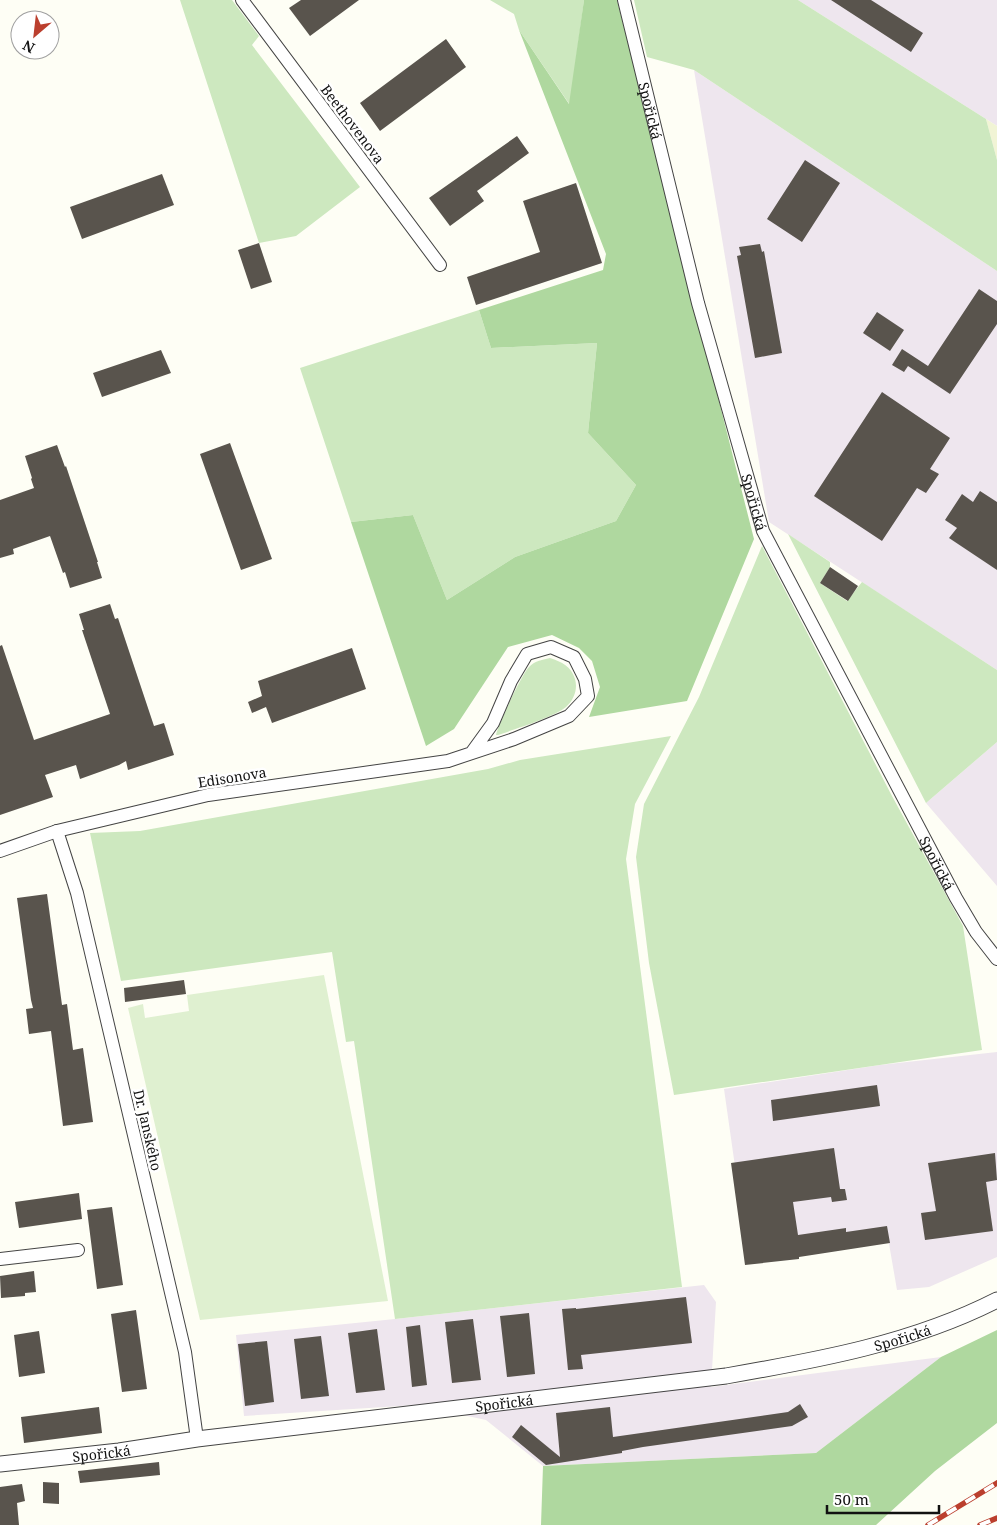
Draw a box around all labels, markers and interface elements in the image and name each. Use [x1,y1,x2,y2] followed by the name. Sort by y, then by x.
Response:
[10,10,60,60] north arrow
[19,36,38,58] text: N
[317,80,389,168] street label: Beethovenova
[635,80,667,141] street label: Spořická
[738,471,772,533] street label: Spořická
[196,762,268,792] street label: Edisonova
[916,833,960,893] street label: Spořická
[129,1088,167,1172] street label: Dr. Janského
[872,1319,933,1355] street label: Spořická
[474,1390,534,1415] street label: Spořická
[71,1440,132,1466] street label: Spořická
[827,1482,940,1514] scale bar
[834,1489,869,1509] text: 50 m

